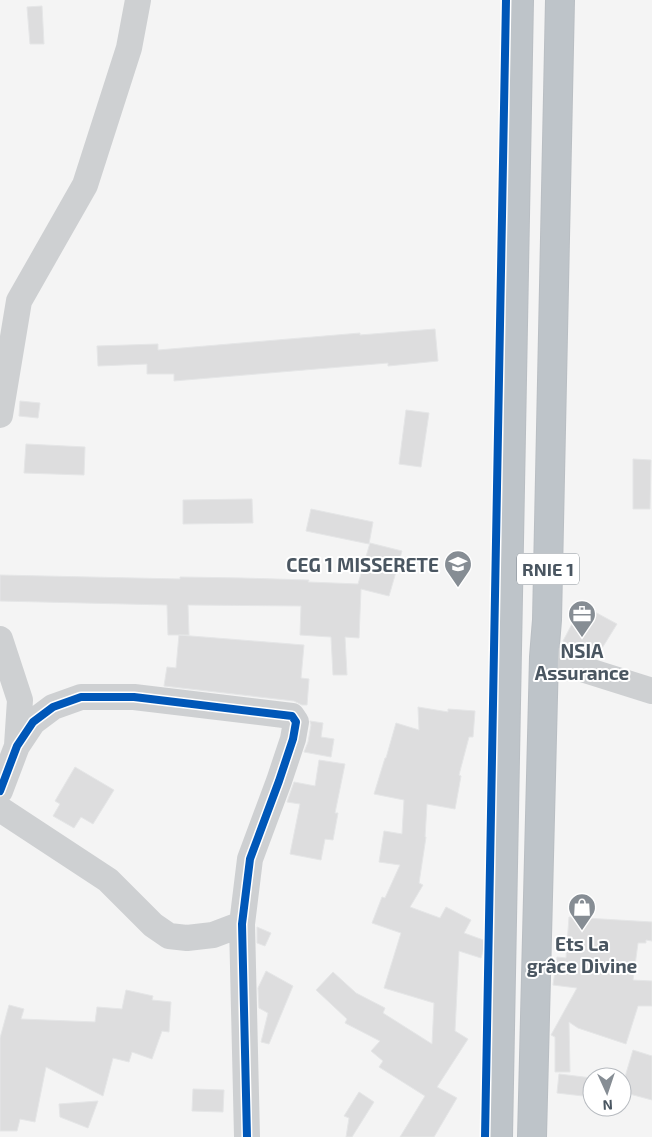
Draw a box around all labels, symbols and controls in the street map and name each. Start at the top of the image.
school or university icon: CEG 1 MISSERETE [443,549,473,588]
place label: CEG 1 MISSERETE [286,553,439,576]
road number: RNIE 1 [517,554,579,584]
office icon: NSIA Assurance [567,599,597,638]
place label: NSIA Assurance [535,639,629,684]
shop icon: Ets La grâce Divine [567,892,597,931]
place label: Ets La grâce Divine [527,932,638,977]
north arrow [582,1067,632,1117]
text: N [602,1097,613,1114]

